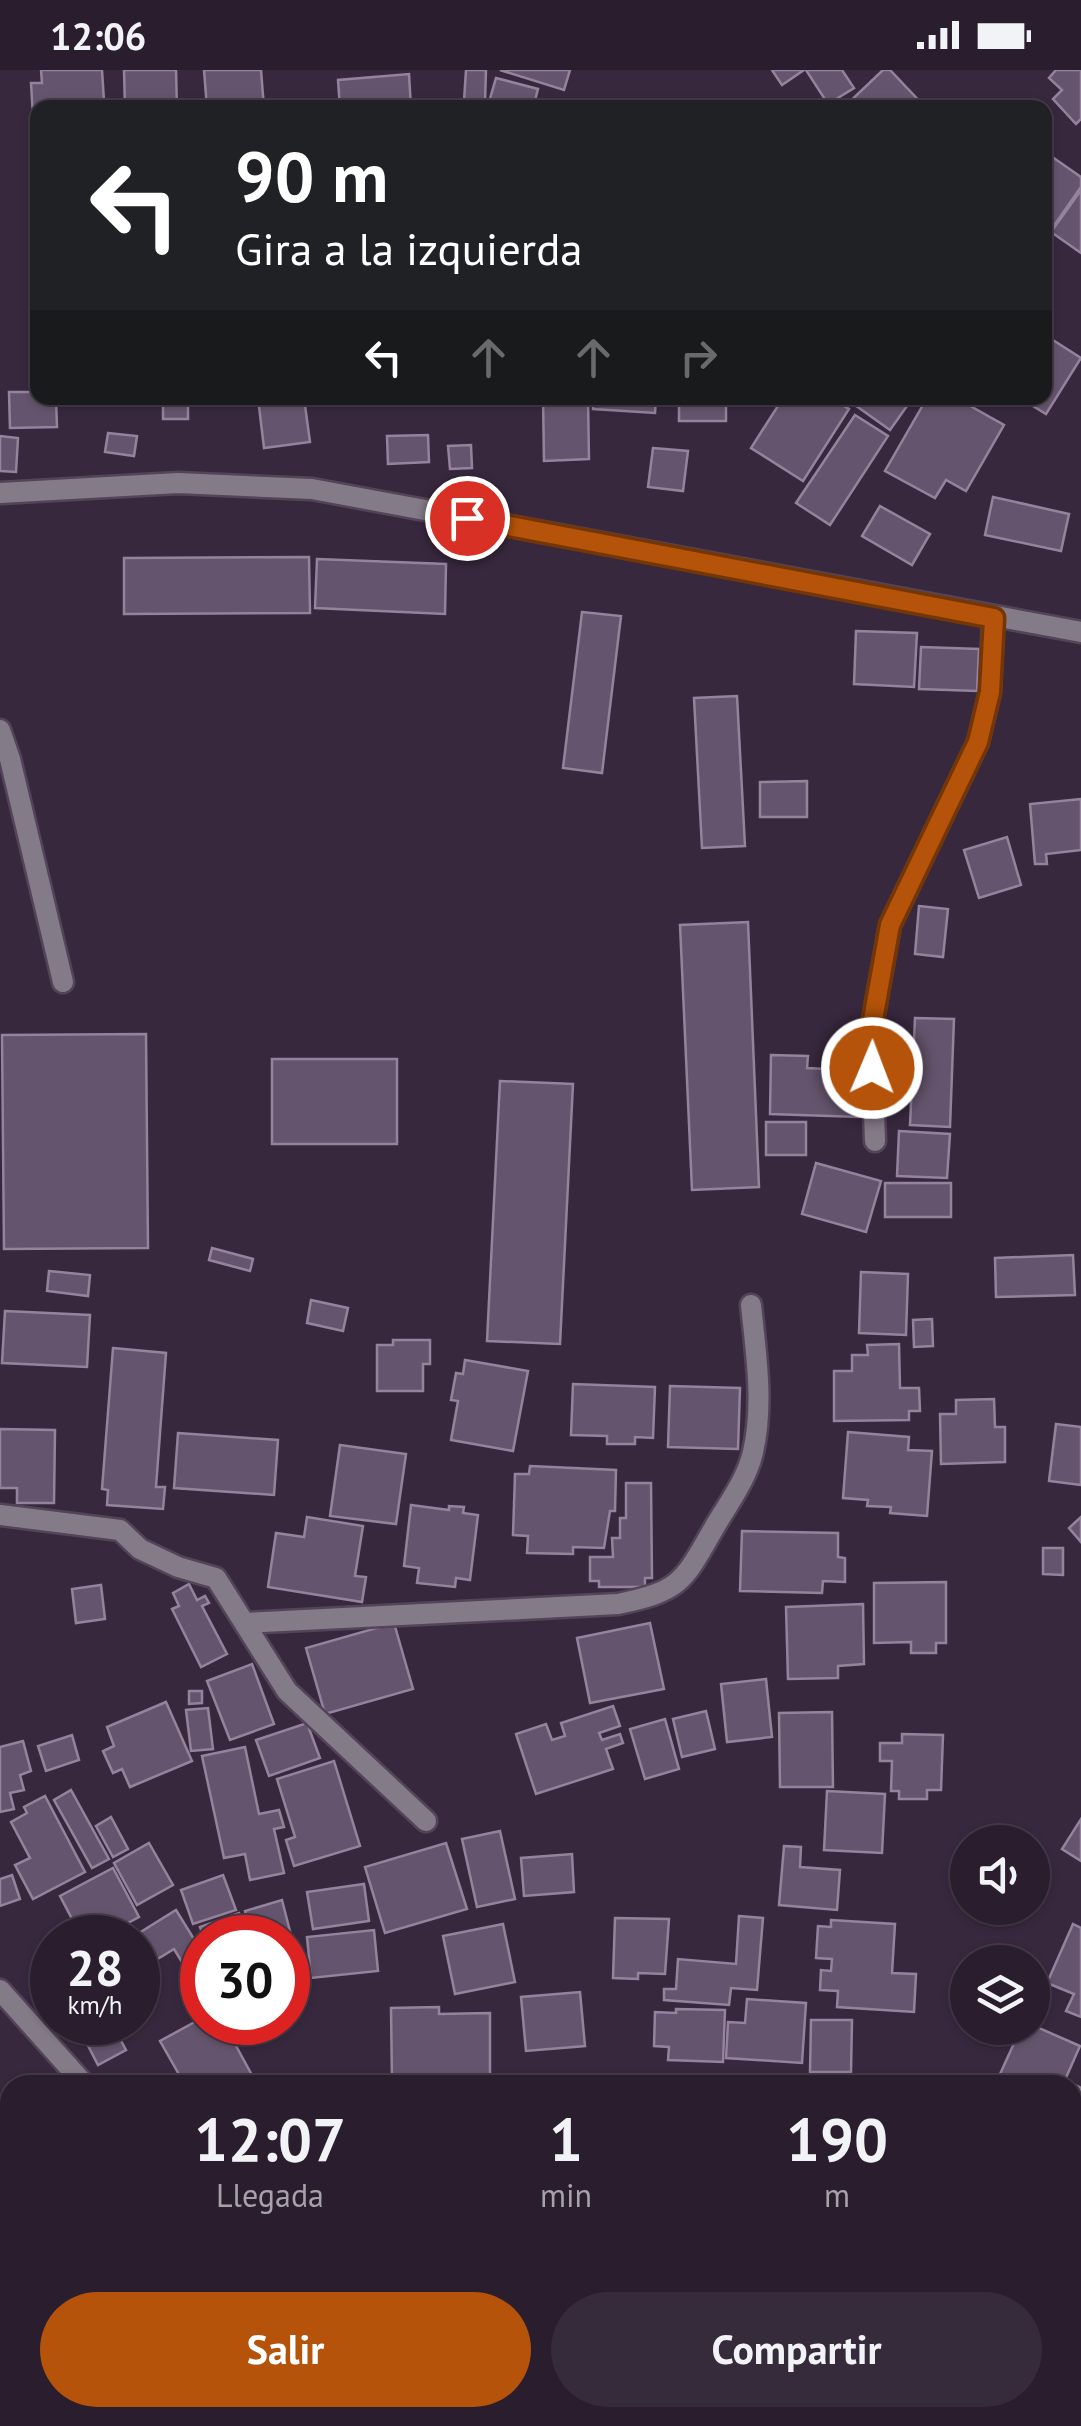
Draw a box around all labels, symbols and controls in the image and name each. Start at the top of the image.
text: 12:06 [50,11,146,60]
text: 90 m [235,131,388,221]
icon: left [70,140,200,270]
text: Gira a la izquierda [235,219,583,277]
icon: left [356,330,411,385]
icon: ahead [461,330,516,385]
icon: ahead [566,330,621,385]
icon: right [671,330,726,385]
pin [425,476,510,561]
icon: arrive [440,491,495,546]
position arrow [820,1016,924,1120]
map controls [950,1825,1050,2045]
button: sound [950,1825,1050,1925]
speed limit sign: 30 [180,1915,310,2045]
text: 28 [67,1935,123,2000]
button: layers [950,1945,1050,2045]
text: km/h [68,1989,122,2021]
text: 12:07 [194,2100,346,2178]
text: 1 [549,2100,583,2178]
text: 190 [786,2100,888,2178]
text: Llegada [216,2174,324,2216]
text: min [540,2174,592,2216]
text: m [824,2174,850,2216]
button: Salir [40,2292,531,2407]
button: Compartir [551,2292,1042,2407]

